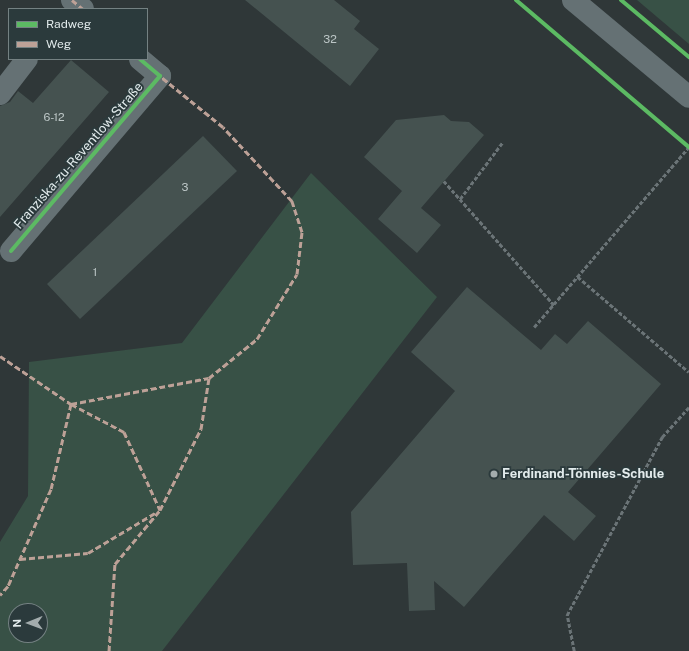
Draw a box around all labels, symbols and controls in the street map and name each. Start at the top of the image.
legend [8,8,148,60]
text: Radweg [46,17,91,31]
house number: 32 [323,32,337,46]
text: Weg [46,37,71,51]
street label: Franziska-zu-Reventlow-Straße [11,80,147,232]
house number: 6-12 [43,110,65,124]
house number: 3 [182,180,188,194]
house number: 1 [93,265,97,279]
place label: Ferdinand-Tönnies-Schule [502,466,664,482]
marker: Ferdinand-Tönnies-Schule [489,469,499,479]
north arrow [8,603,48,643]
text: N [11,619,23,628]

